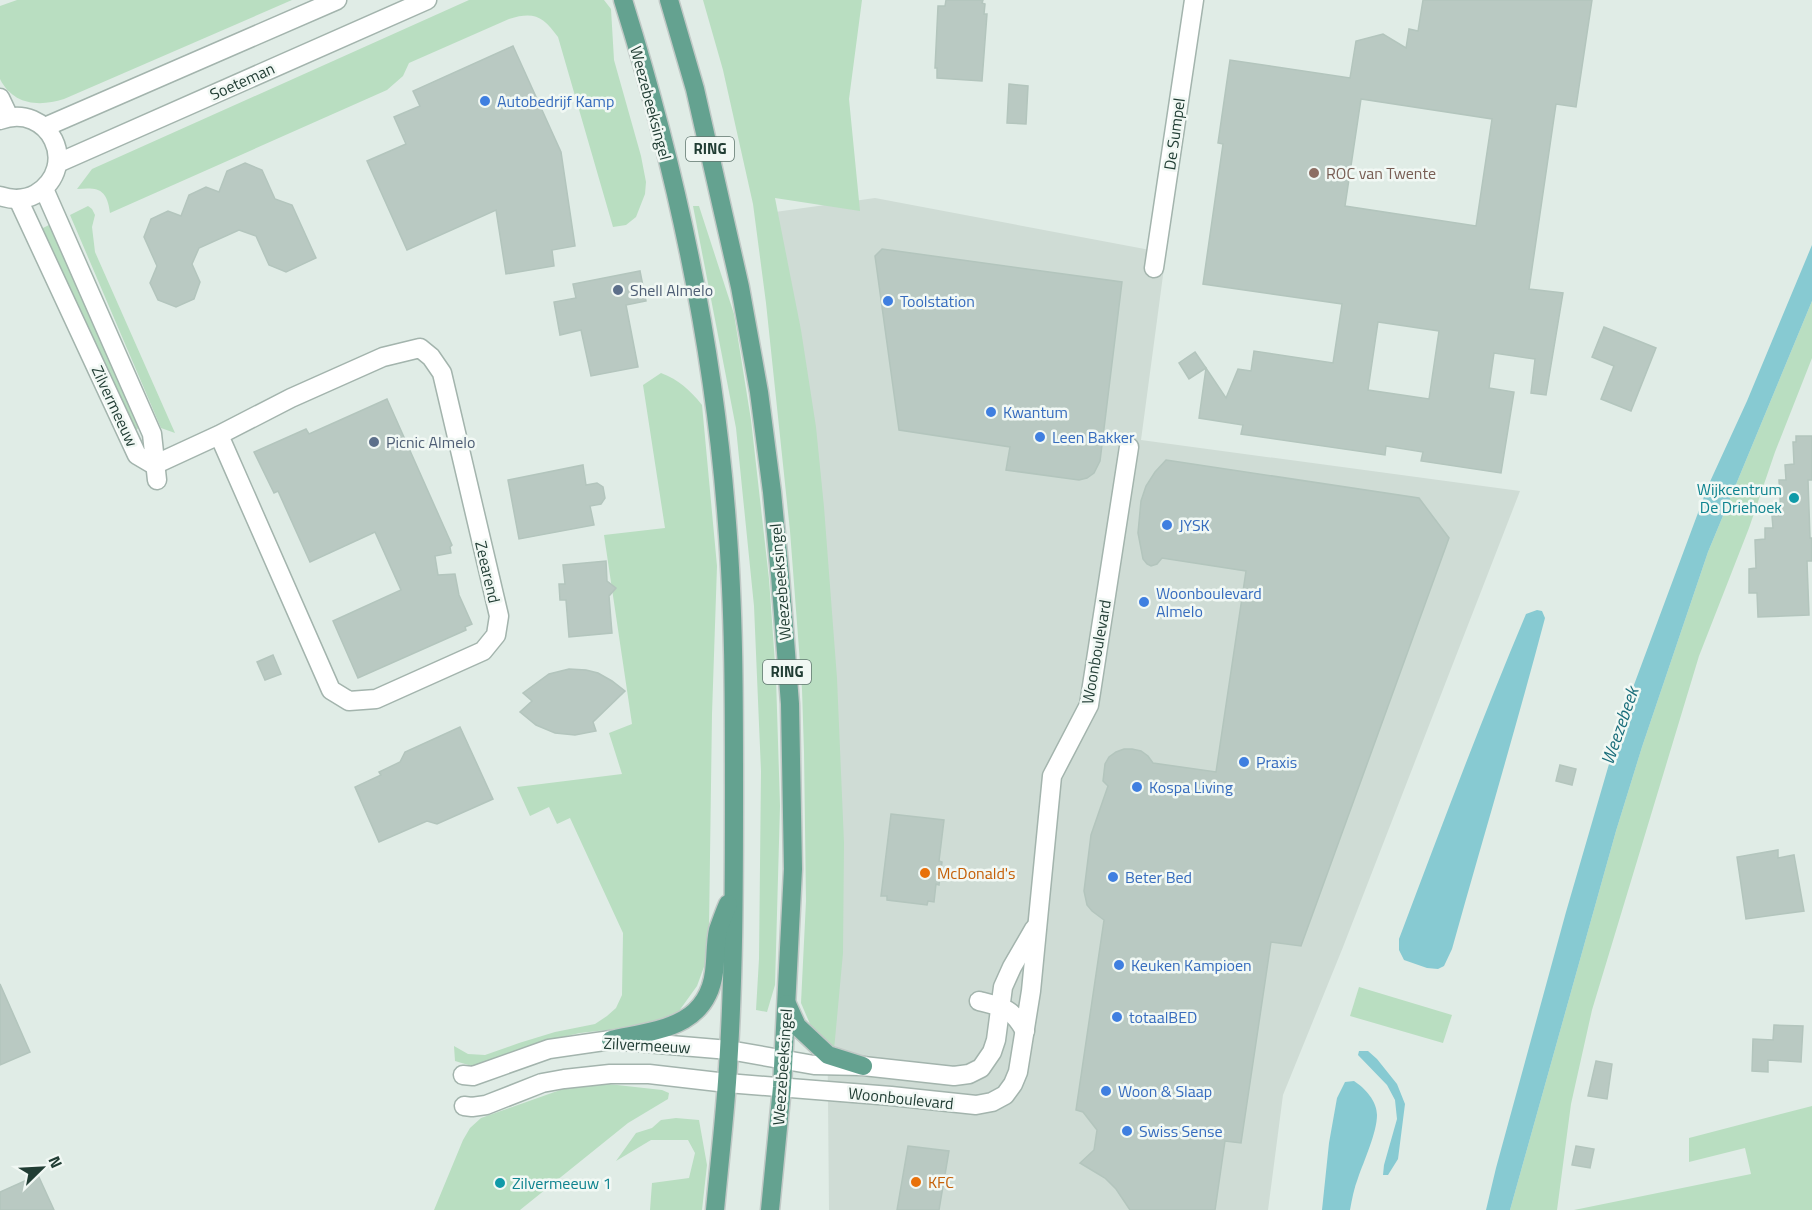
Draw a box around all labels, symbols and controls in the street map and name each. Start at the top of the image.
street label: Weezebeeksingel [624,43,678,163]
street label: Soeteman [206,56,278,106]
place label: Autobedrijf Kamp [497,89,614,113]
marker: Autobedrijf Kamp [478,94,492,108]
street label: De Sumpel [1157,96,1191,172]
road number: RING [686,137,734,161]
place label: ROC van Twente [1326,161,1436,185]
marker: ROC van Twente [1307,166,1321,180]
place label: Shell Almelo [630,278,713,302]
marker: Shell Almelo [611,283,625,297]
place label: Toolstation [900,289,975,313]
marker: Toolstation [881,294,895,308]
street label: Zilvermeeuw [86,361,144,451]
place label: Kwantum [1003,400,1068,424]
marker: Kwantum [984,405,998,419]
place label: Leen Bakker [1052,425,1135,449]
place label: Picnic Almelo [386,430,475,454]
marker: Leen Bakker [1033,430,1047,444]
marker: Picnic Almelo [367,435,381,449]
place label: Wijkcentrum De Driehoek [1697,477,1782,519]
marker: Wijkcentrum De Driehoek [1787,491,1801,505]
place label: JYSK [1179,513,1210,537]
marker: JYSK [1160,518,1174,532]
street label: Weezebeeksingel [763,523,797,641]
street label: Zeearend [469,539,507,605]
place label: Woonboulevard Almelo [1156,581,1262,623]
marker: Woonboulevard Almelo [1137,595,1151,609]
street label: Woonboulevard [1075,598,1117,706]
road number: RING [763,660,811,684]
water label: Weezebeek [1594,681,1646,768]
place label: Praxis [1256,750,1297,774]
marker: Praxis [1237,755,1251,769]
place label: Kospa Living [1149,775,1233,799]
marker: Kospa Living [1130,780,1144,794]
place label: McDonald's [937,861,1016,885]
place label: Beter Bed [1125,865,1192,889]
marker: McDonald's [918,866,932,880]
marker: Beter Bed [1106,870,1120,884]
place label: Keuken Kampioen [1131,953,1252,977]
marker: Keuken Kampioen [1112,958,1126,972]
place label: totaalBED [1129,1005,1197,1029]
street label: Weezebeeksingel [766,1008,798,1126]
marker: totaalBED [1110,1010,1124,1024]
street label: Zilvermeeuw [603,1031,691,1059]
place label: Woon & Slaap [1118,1079,1212,1103]
street label: Woonboulevard [847,1081,955,1115]
marker: Woon & Slaap [1099,1084,1113,1098]
place label: Swiss Sense [1139,1119,1223,1143]
marker: Swiss Sense [1120,1124,1134,1138]
north arrow [12,1138,72,1198]
text: N [42,1152,69,1172]
place label: KFC [928,1170,954,1194]
place label: Zilvermeeuw 1 [512,1171,612,1195]
marker: KFC [909,1175,923,1189]
marker: Zilvermeeuw 1 [493,1176,507,1190]

